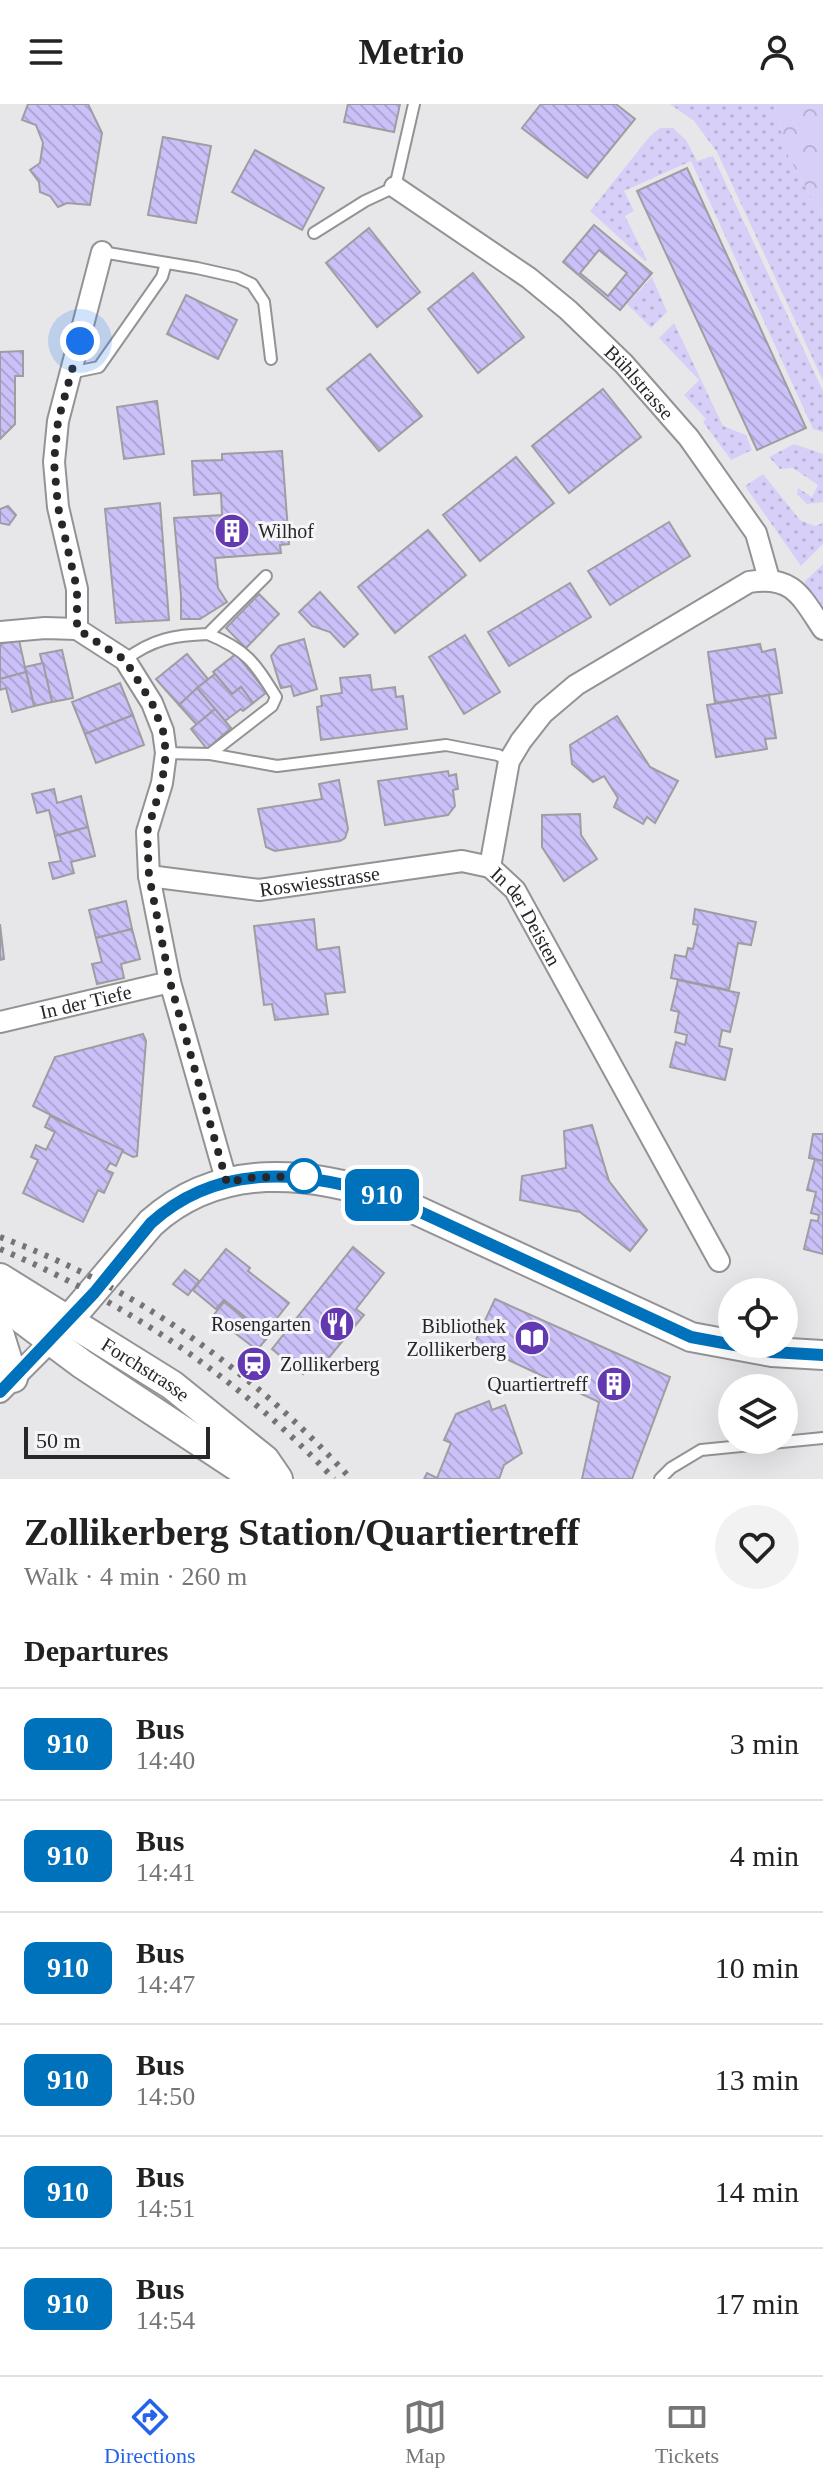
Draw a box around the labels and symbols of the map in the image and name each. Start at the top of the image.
your location [60,321,100,361]
street label: Bühlstrasse [600,341,678,424]
building icon: Wilhof [213,512,251,550]
place label: Wilhof [258,520,314,542]
street label: Roswiesstrasse [258,862,381,901]
street label: In der Deisten [486,862,565,970]
street label: In der Tiefe [38,980,134,1023]
unlabelled marker [287,1159,321,1193]
line badge: 910 [336,1169,428,1221]
restaurant icon: Rosengarten [318,1305,356,1343]
place label: Rosengarten [211,1313,311,1336]
place label: Bibliothek Zollikerberg [406,1315,506,1361]
library icon: Bibliothek Zollikerberg [513,1319,551,1357]
street label: Forchstrasse [98,1333,194,1406]
station icon: Zollikerberg [235,1345,273,1383]
place label: Zollikerberg [280,1353,380,1376]
building icon: Quartiertreff [595,1365,633,1403]
place label: Quartiertreff [487,1373,588,1395]
scale bar [24,1423,210,1459]

